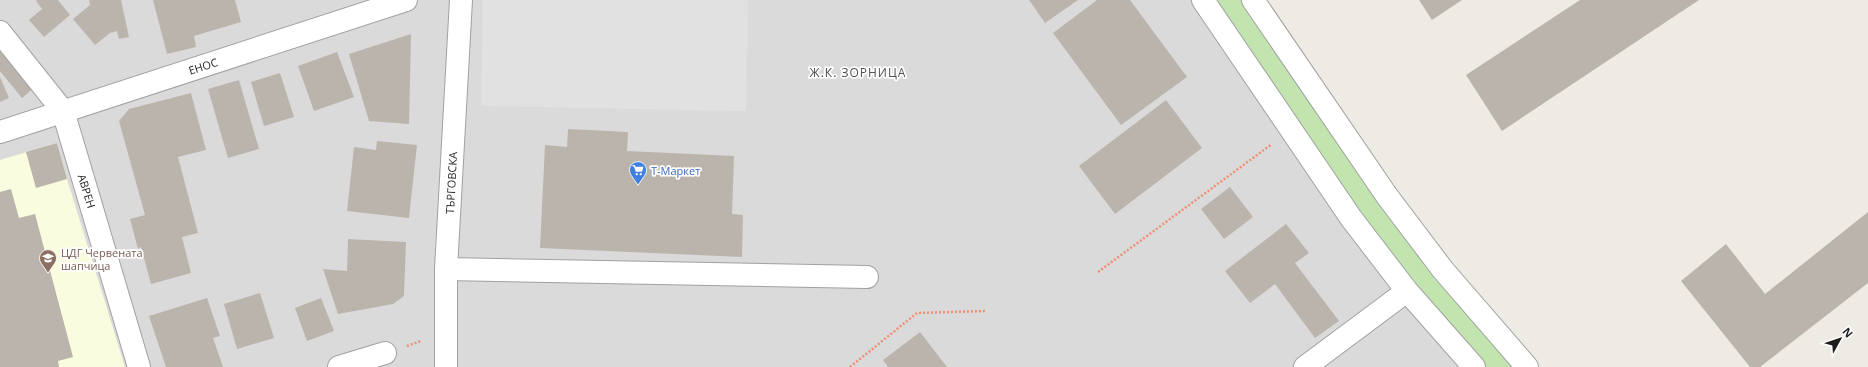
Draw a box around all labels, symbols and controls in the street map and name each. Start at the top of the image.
street label: ЕНОС [187,54,220,78]
district label: Ж.К. ЗОРНИЦА [810,64,906,81]
street label: ТЪРГОВСКА [442,152,460,214]
supermarket icon: Т-Маркет [628,160,648,185]
place label: Т-Маркет [651,163,700,178]
street label: АВРЕН [75,172,99,210]
place label: ЦДГ Червената шапчица [61,245,143,273]
school or university icon: ЦДГ Червената шапчица [38,248,58,273]
north arrow [1820,319,1860,359]
text: N [1839,324,1857,341]

